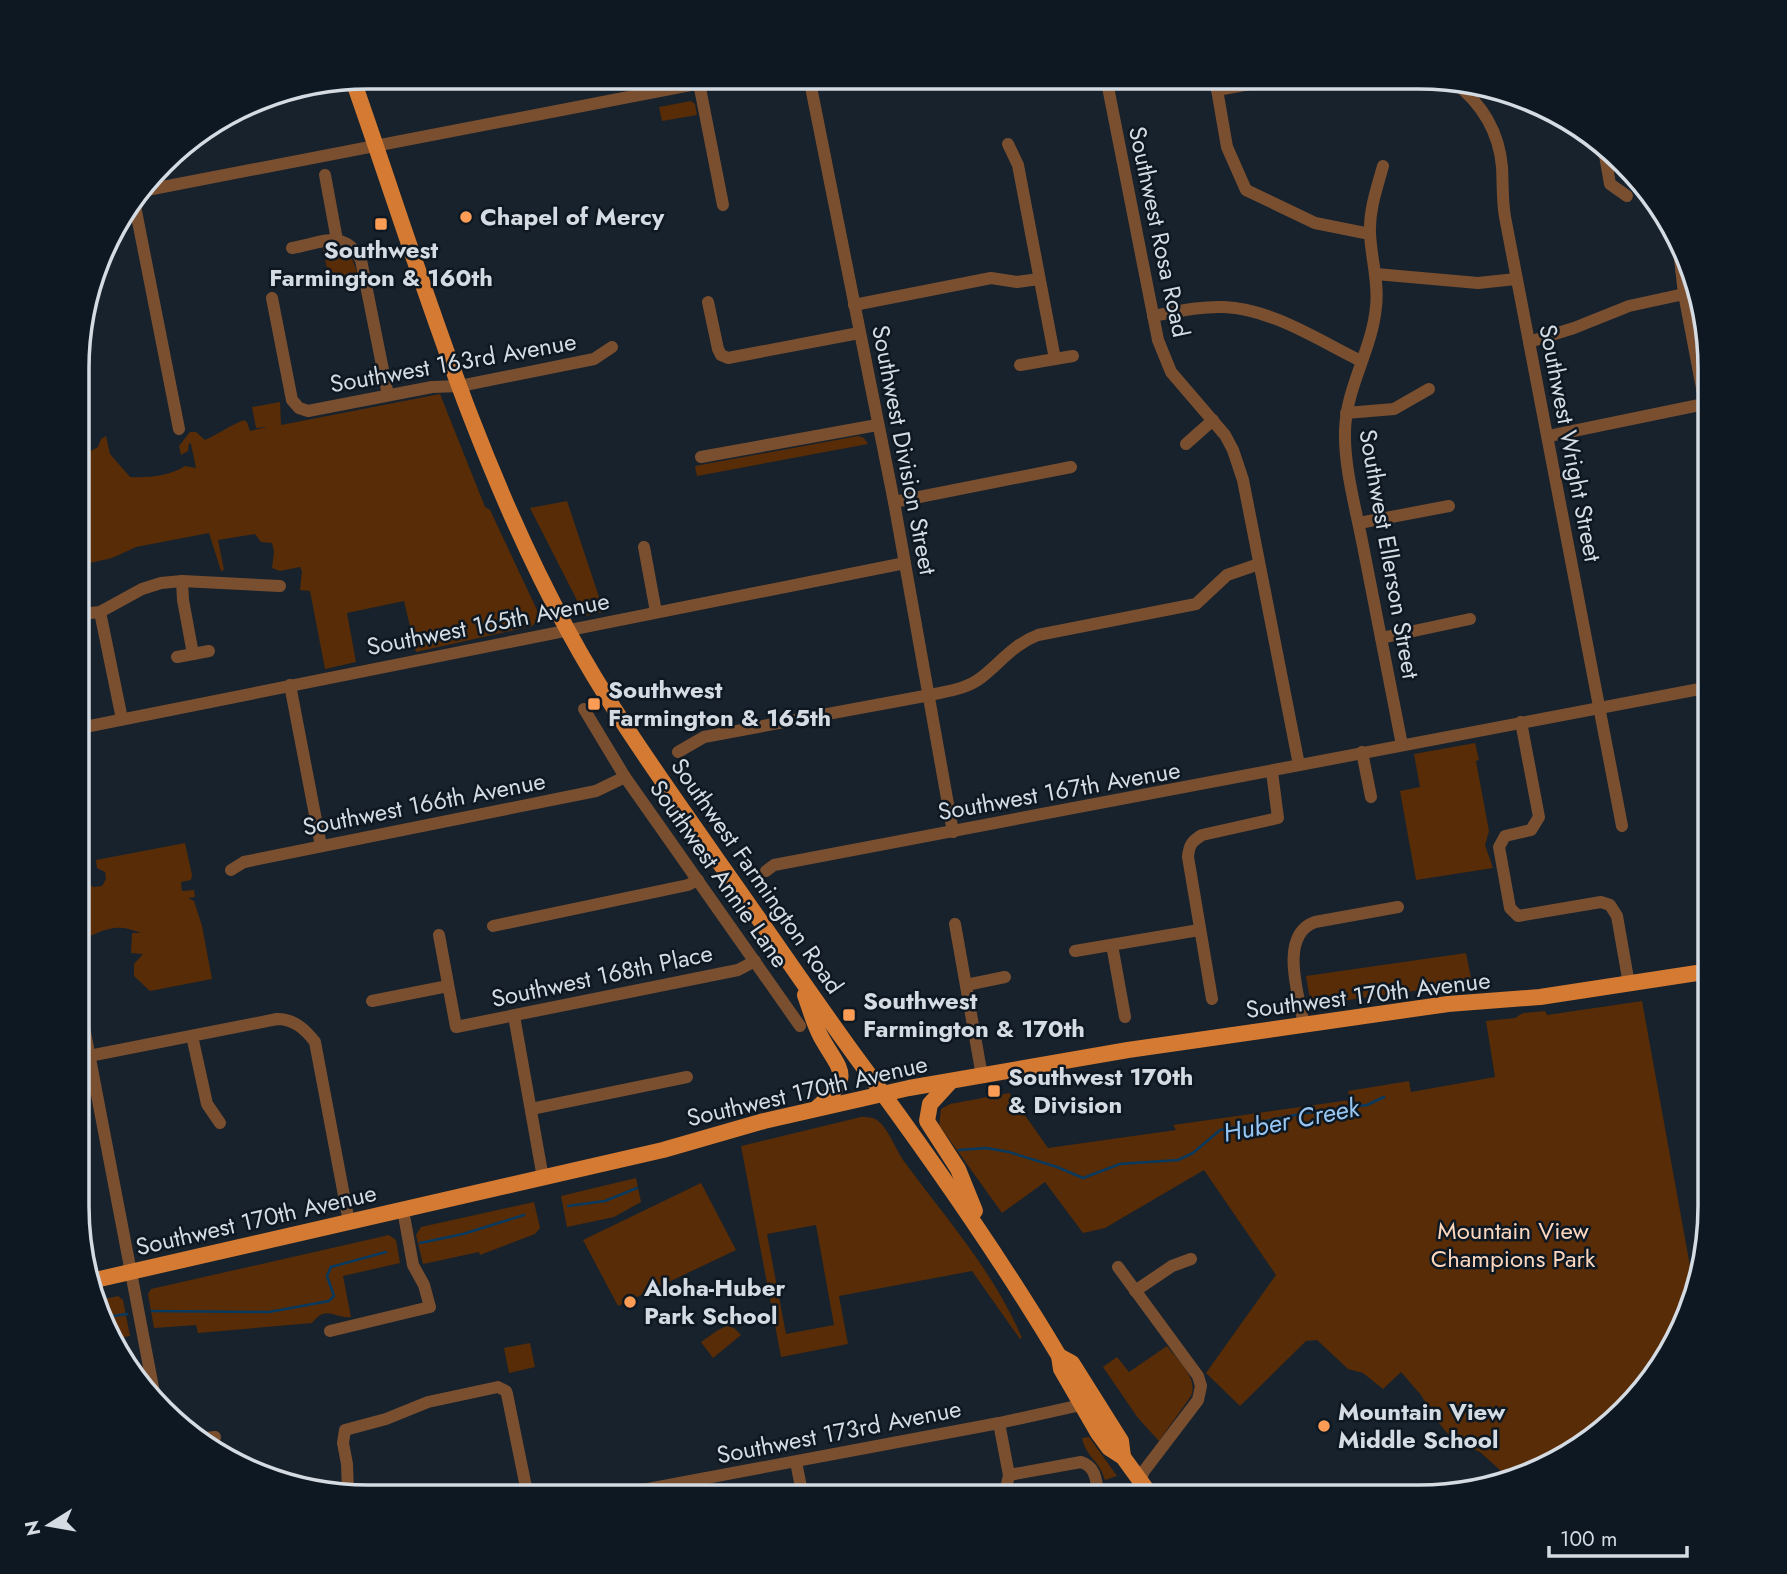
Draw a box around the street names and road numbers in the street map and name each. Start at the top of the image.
street label: Southwest Rosa Road [1120,123,1199,341]
street label: Southwest Wright Street [1530,321,1611,565]
street label: Southwest Division Street [863,322,946,578]
street label: Southwest 163rd Avenue [327,324,579,401]
street label: Southwest Ellerson Street [1350,426,1429,682]
street label: Southwest 165th Avenue [364,583,612,664]
street label: Southwest Farmington Road [663,751,852,1001]
street label: Southwest 167th Avenue [935,752,1183,829]
street label: Southwest 166th Avenue [299,763,548,844]
street label: Southwest Annie Lane [641,773,797,975]
street label: Southwest 168th Place [488,935,716,1016]
street label: Southwest 170th Avenue [1244,962,1492,1027]
street label: Southwest 170th Avenue [683,1046,931,1135]
street label: Southwest 170th Avenue [132,1175,380,1264]
street label: Southwest 173rd Avenue [714,1391,964,1472]

